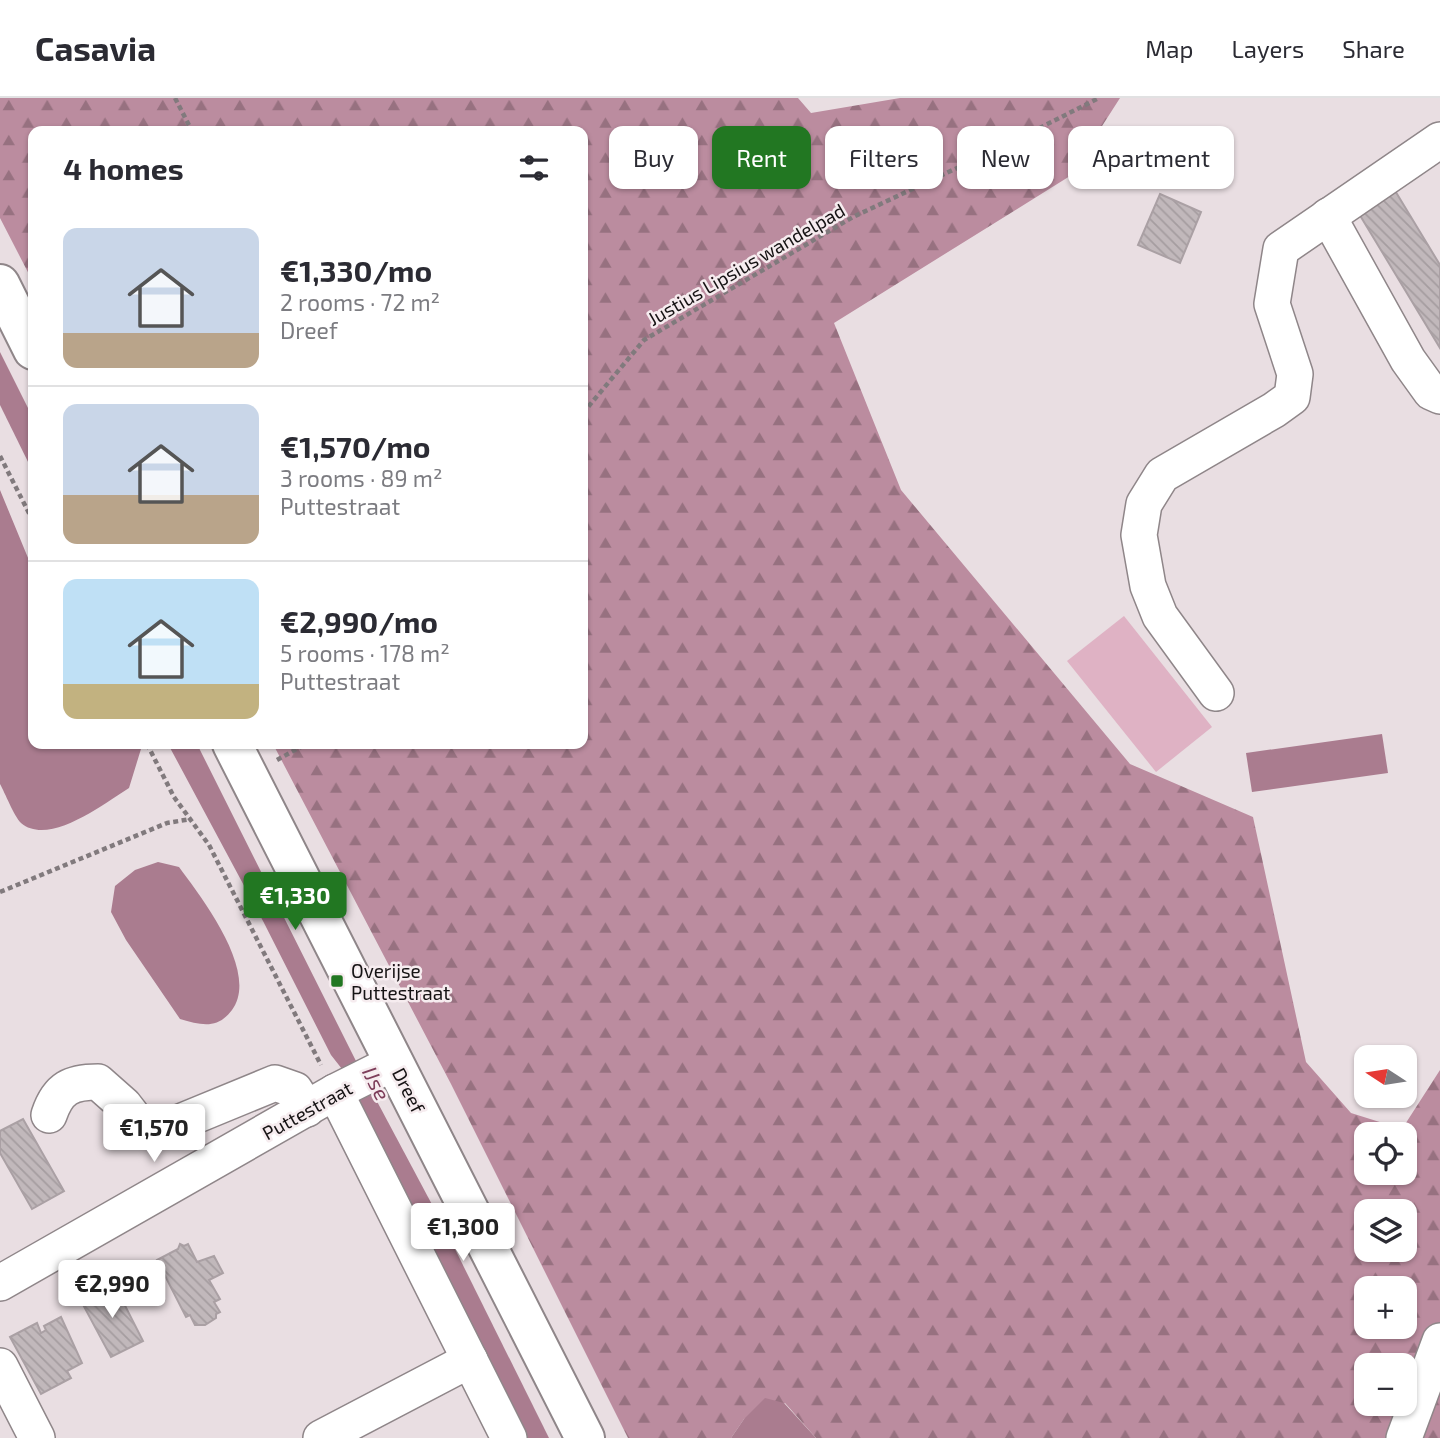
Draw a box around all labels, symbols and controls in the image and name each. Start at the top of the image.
text: Casavia [35,28,156,68]
text: Map [1145,34,1193,63]
text: Layers [1231,34,1304,63]
text: Share [1342,34,1405,63]
chip: Buy [609,126,698,189]
chip: Rent [712,126,811,189]
chip: Filters [825,126,943,189]
chip: New [957,126,1054,189]
chip: Apartment [1068,126,1234,189]
icon: filters [515,149,553,187]
text: 4 homes [63,150,184,186]
street label: Justius Lipsius wandelpad [643,198,849,330]
text: €1,330/mo [280,252,432,288]
icon: home [119,256,203,340]
text: 2 rooms · 72 m² [280,288,440,316]
text: Dreef [280,316,338,344]
text: €1,570/mo [280,428,431,464]
icon: home [119,432,203,516]
text: 3 rooms · 89 m² [280,464,442,492]
text: Puttestraat [280,492,400,520]
text: €2,990/mo [280,603,438,639]
icon: home [119,607,203,691]
text: 5 rooms · 178 m² [280,639,450,667]
text: Puttestraat [280,667,400,695]
pin: €1,330 [238,872,352,932]
text: €1,330 [260,881,330,909]
place label: Overijse Puttestraat [351,959,450,1004]
marker: Overijse Puttestraat [329,973,345,989]
north arrow [1354,1045,1418,1108]
map controls [1354,1045,1417,1416]
water label: IJse [358,1062,396,1104]
street label: Dreef [388,1064,430,1117]
street label: Puttestraat [258,1076,356,1144]
pin: €1,570 [97,1104,211,1164]
text: €1,570 [119,1113,189,1141]
button: locate [1354,1122,1417,1185]
button: layers [1354,1199,1417,1262]
pin: €1,300 [406,1204,520,1263]
text: €1,300 [427,1212,499,1240]
pin: €2,990 [55,1260,169,1320]
text: €2,990 [74,1269,150,1297]
button: + [1354,1276,1417,1339]
button: − [1354,1353,1417,1416]

